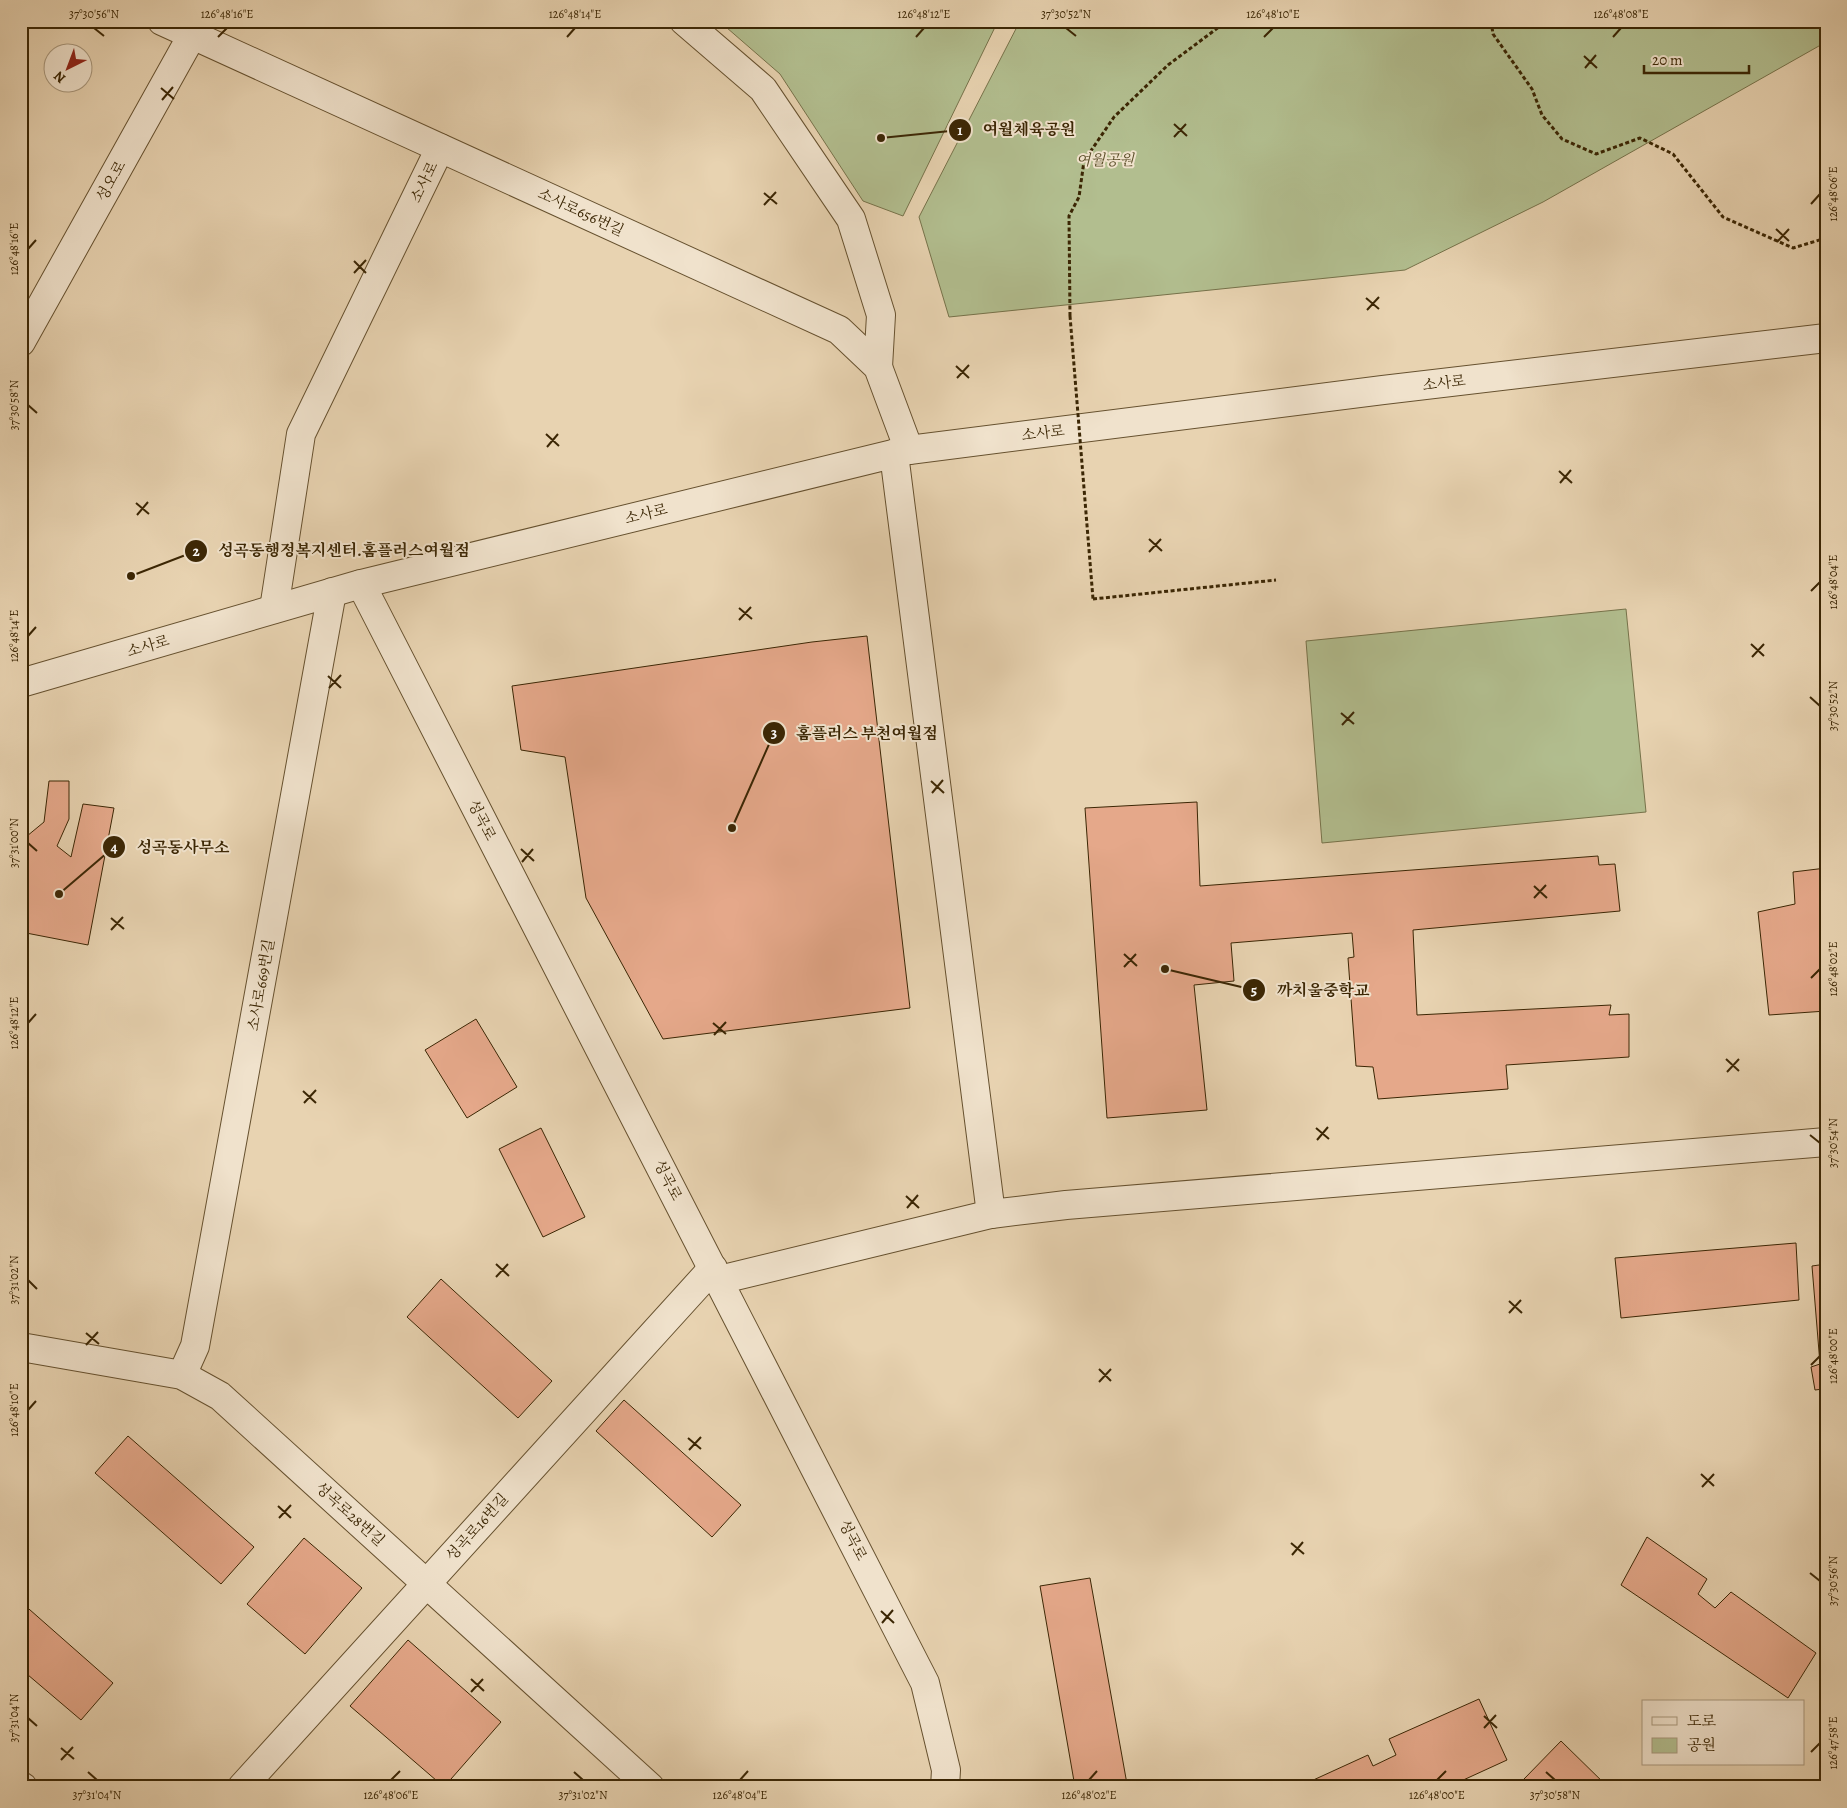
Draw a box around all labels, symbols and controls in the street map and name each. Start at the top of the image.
text: 37°30'56"N [69,6,119,22]
text: 126°48'16"E [201,6,253,22]
text: 126°48'14"E [549,6,601,22]
text: 126°48'12"E [898,6,950,22]
text: 37°30'52"N [1041,6,1091,22]
text: 126°48'10"E [1246,6,1300,22]
text: 126°48'08"E [1593,6,1649,22]
north arrow [42,42,92,92]
scale bar [1644,42,1750,74]
text: 20 m [1652,50,1683,70]
text: N [49,67,70,88]
callout: 여월체육공원 [948,114,1085,145]
text: 여월체육공원 [983,119,1075,141]
text: 1 [957,120,963,140]
park label: 여월공원 [1076,150,1135,170]
street label: 성오로 [92,157,131,205]
street label: 소사로 [405,158,443,206]
text: 126°48'06"E [1825,167,1841,221]
street label: 소사로656번길 [535,183,627,241]
text: 126°48'16"E [6,223,22,275]
street label: 소사로 [1421,370,1467,396]
text: 37°30'58"N [6,379,22,430]
street label: 소사로 [1020,420,1066,446]
street label: 소사로 [622,499,670,529]
callout: 성곡동행정복지센터.홈플러스여월점 [183,535,480,566]
text: 성곡동행정복지센터.홈플러스여월점 [218,540,470,562]
text: 2 [192,541,200,561]
text: 126°48'04"E [1825,555,1841,609]
text: 126°48'14"E [6,610,22,662]
street label: 소사로 [124,630,172,662]
text: 37°30'52"N [1825,681,1841,731]
callout: 홈플러스 부천여월점 [761,717,948,748]
text: 3 [771,723,777,743]
text: 홈플러스 부천여월점 [796,723,938,745]
street label: 성곡로 [463,796,501,844]
text: 37°31'00"N [6,818,22,868]
callout: 성곡동사무소 [102,832,239,863]
text: 4 [110,837,118,857]
text: 성곡동사무소 [137,837,230,859]
street label: 소사로669번길 [243,937,279,1033]
text: 126°48'02"E [1825,941,1841,997]
callout: 까치울중학교 [1242,975,1380,1006]
text: 5 [1251,980,1257,1000]
text: 까치울중학교 [1277,980,1370,1002]
text: 126°48'12"E [6,997,22,1049]
text: 37°30'54"N [1825,1118,1841,1168]
street label: 성곡로 [649,1156,687,1204]
text: 37°31'02"N [6,1255,22,1305]
text: 126°48'00"E [1825,1328,1841,1384]
text: 126°48'10"E [6,1383,22,1437]
street label: 성곡로28번길 [311,1478,389,1550]
street label: 성곡로16번길 [441,1489,513,1565]
street label: 성곡로 [834,1516,872,1564]
text: 37°30'56"N [1825,1556,1841,1606]
text: 37°31'04"N [6,1693,22,1742]
legend [1642,1700,1804,1766]
text: 도로 [1687,1711,1716,1731]
text: 126°47'58"E [1825,1716,1841,1770]
text: 공원 [1687,1735,1716,1755]
text: 37°31'04"N [73,1787,122,1803]
text: 126°48'06"E [364,1787,418,1803]
text: 37°31'02"N [558,1787,608,1803]
text: 126°48'04"E [713,1787,767,1803]
text: 126°48'02"E [1061,1787,1117,1803]
text: 126°48'00"E [1409,1787,1465,1803]
text: 37°30'58"N [1530,1787,1581,1803]

